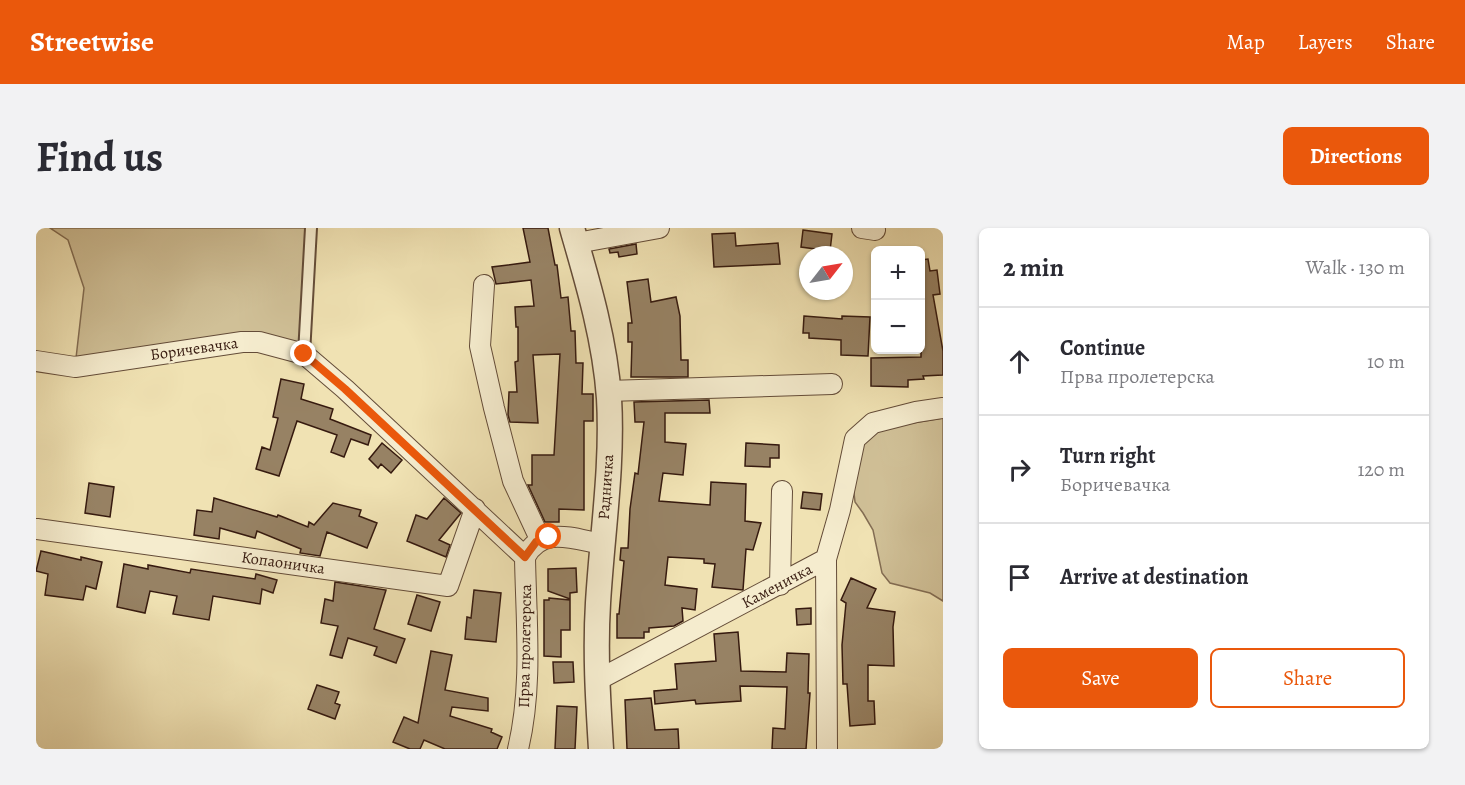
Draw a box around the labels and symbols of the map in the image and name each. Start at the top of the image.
north arrow [799,246,853,300]
street label: Боричевачка [149,332,240,366]
route end [290,340,316,366]
street label: Радничка [593,453,619,520]
route start [535,523,561,549]
street label: Копаоничка [240,546,327,580]
street label: Каменичка [738,558,817,614]
street label: Прва пролетерска [513,583,537,708]

